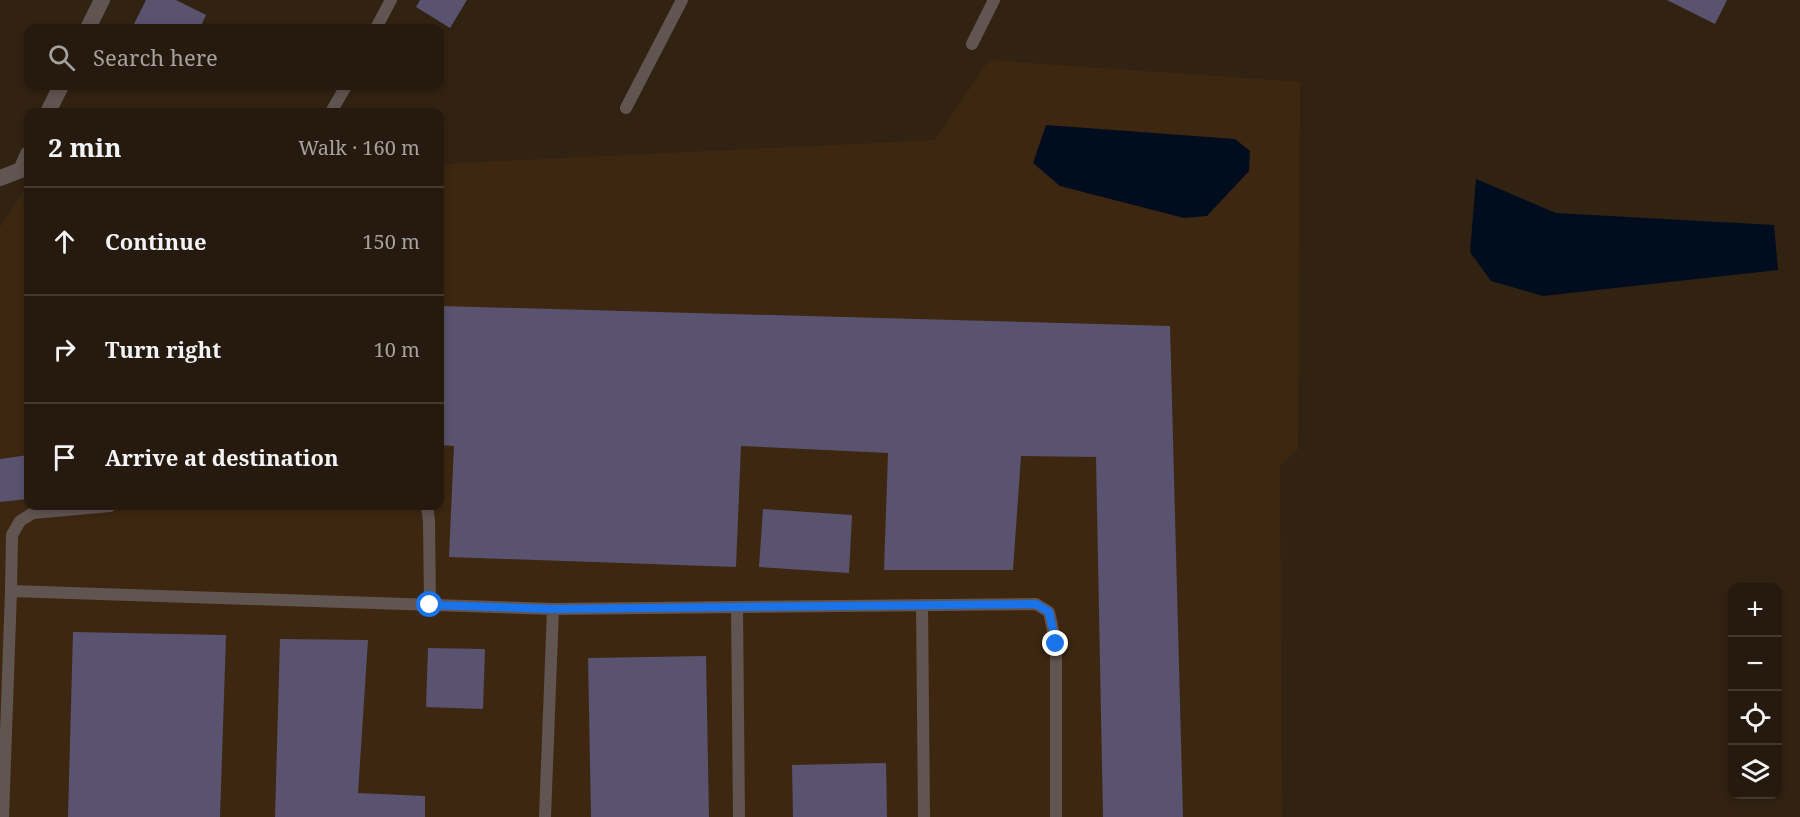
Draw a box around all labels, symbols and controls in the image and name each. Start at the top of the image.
search box [24,24,444,90]
icon: search [45,41,78,74]
text: Search here [93,42,218,72]
text: 2 min [48,129,122,165]
text: Walk · 160 m [298,134,420,161]
icon: ahead [48,225,81,258]
text: Continue [105,226,207,256]
text: 150 m [362,228,420,255]
icon: right [48,333,81,366]
text: Turn right [105,334,221,364]
text: 10 m [374,336,420,363]
icon: arrive [48,441,81,474]
text: Arrive at destination [105,442,339,472]
map controls [1728,583,1782,799]
button: + [1728,583,1782,637]
route start [416,591,442,617]
route end [1042,630,1068,656]
button: − [1728,637,1782,691]
button: locate [1728,691,1782,745]
button: layers [1728,745,1782,799]

